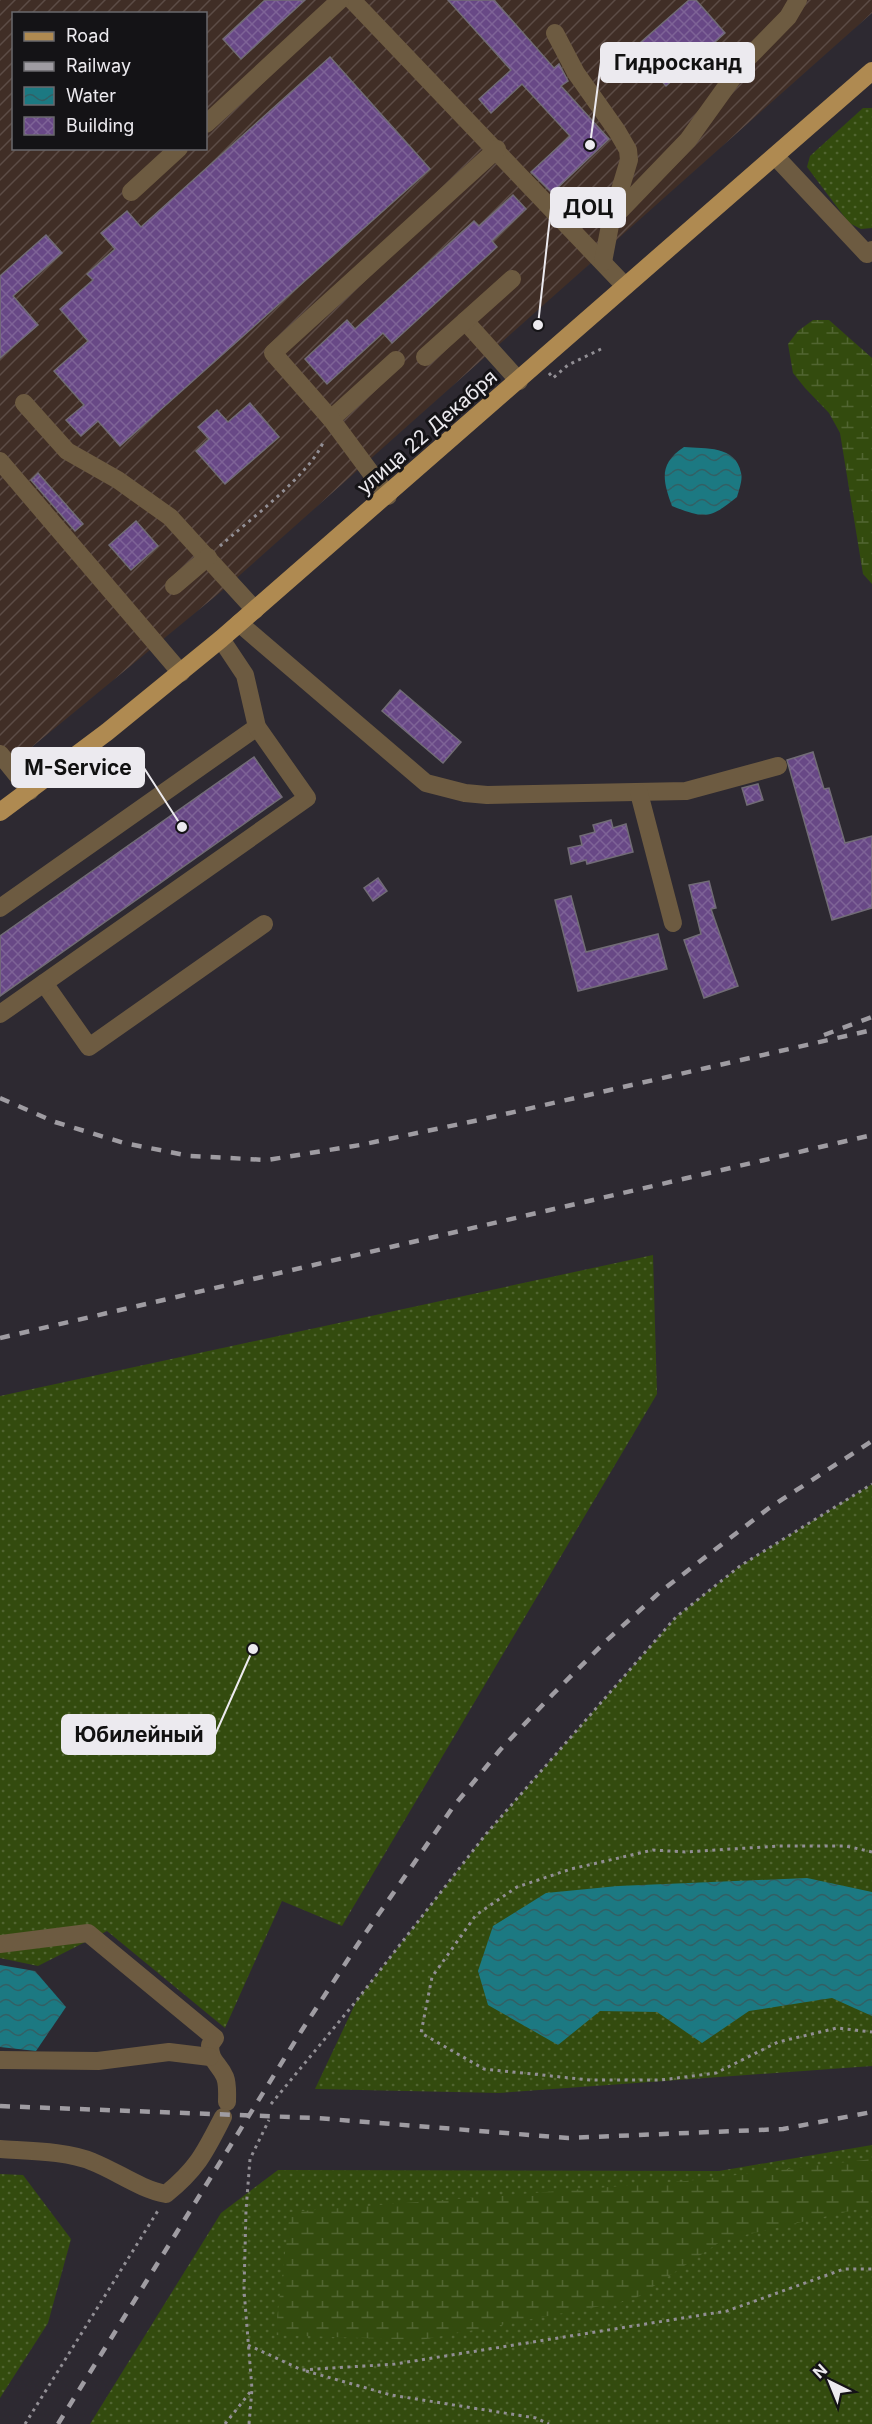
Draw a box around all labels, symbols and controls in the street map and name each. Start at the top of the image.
legend [12,12,207,150]
text: Road [66,25,109,46]
callout: Гидросканд [601,43,754,82]
text: Гидросканд [614,50,742,75]
text: Railway [66,55,131,76]
text: Water [66,85,116,106]
text: Building [66,115,134,136]
callout: ДОЦ [551,188,625,227]
text: ДОЦ [563,195,613,220]
street label: улица 22 Декабря [352,365,502,499]
callout: M-Service [12,748,144,787]
text: M-Service [24,755,132,780]
callout: Юбилейный [62,1715,215,1754]
text: Юбилейный [74,1722,204,1747]
north arrow [800,2352,860,2412]
text: N [808,2360,831,2383]

